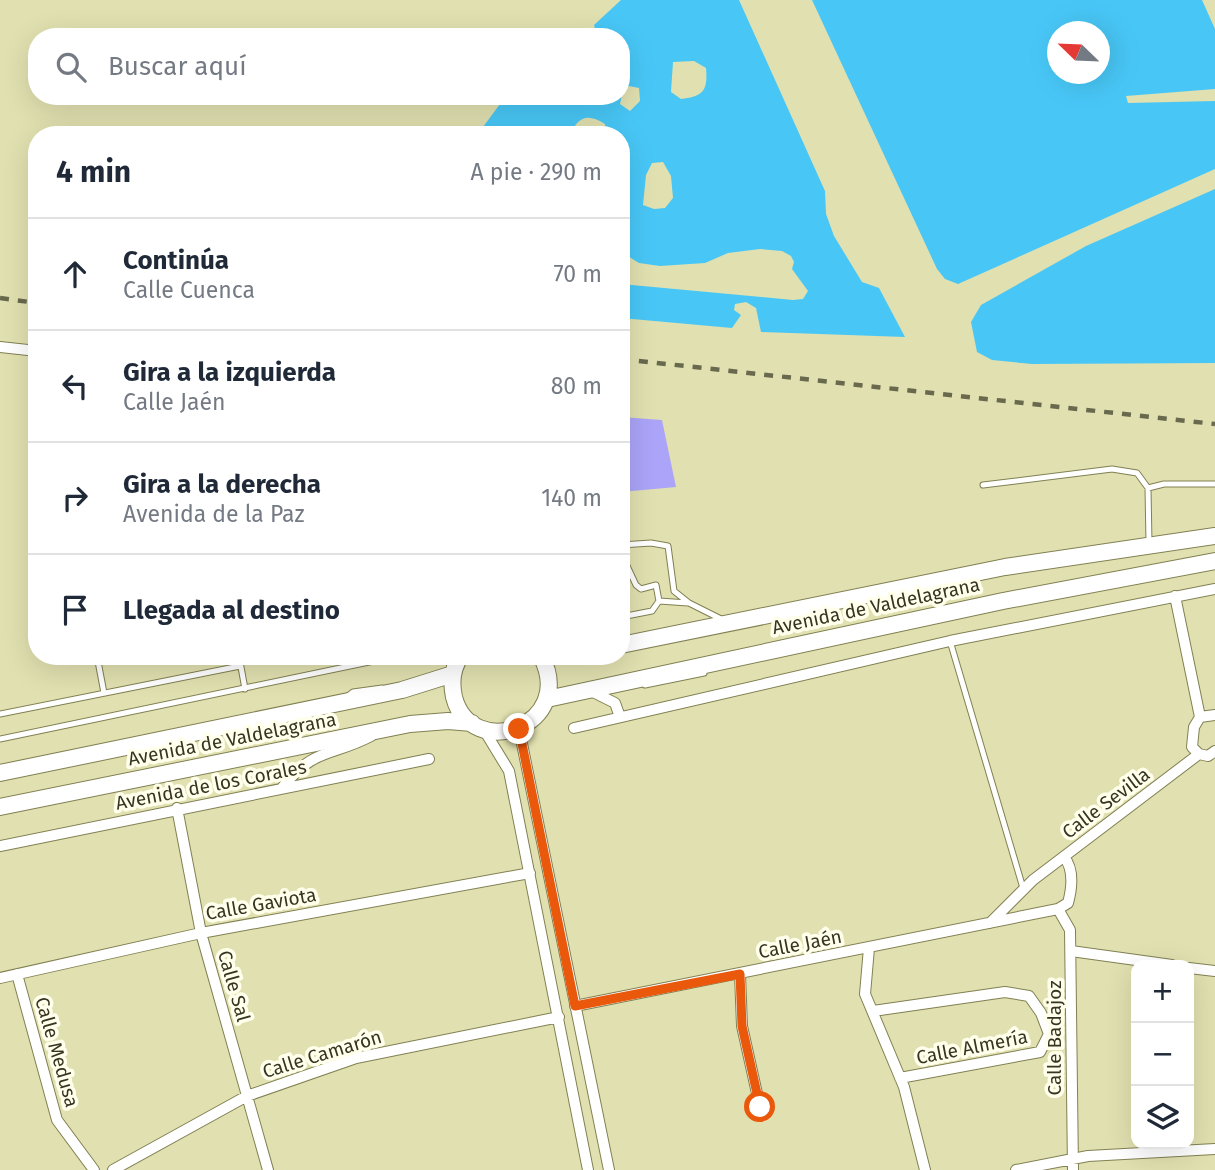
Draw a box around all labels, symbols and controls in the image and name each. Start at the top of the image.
north arrow [1047,21,1110,84]
search box [28,28,630,105]
icon: search [52,48,90,86]
text: Buscar aquí [108,51,246,82]
text: 4 min [56,154,131,190]
text: A pie · 290 m [470,158,602,186]
text: Continúa [123,245,229,276]
icon: ahead [56,255,94,293]
text: 70 m [553,260,602,288]
text: Calle Cuenca [123,276,255,304]
text: Gira a la izquierda [123,357,336,388]
icon: left [56,367,94,405]
text: 80 m [551,372,602,400]
text: Calle Jaén [123,388,225,416]
text: Gira a la derecha [123,469,321,500]
icon: right [56,479,94,517]
text: 140 m [541,484,602,512]
text: Avenida de la Paz [123,500,305,528]
street label: Avenida de Valdelagrana [770,573,982,639]
icon: arrive [56,591,94,629]
text: Llegada al destino [123,595,340,626]
street label: Avenida de Valdelagrana [126,708,338,770]
route end [503,713,534,744]
street label: Avenida de los Corales [114,755,308,815]
street label: Calle Sevilla [1058,763,1154,843]
street label: Calle Gaviota [204,883,318,925]
street label: Calle Jaén [756,925,844,963]
street label: Calle Sal [213,948,255,1025]
map controls [1131,960,1194,1149]
button: + [1131,960,1194,1023]
street label: Calle Badajoz [1043,980,1066,1096]
street label: Calle Medusa [30,994,84,1110]
button: − [1131,1023,1194,1086]
street label: Calle Camarón [260,1025,384,1083]
street label: Calle Almería [914,1025,1030,1069]
button: layers [1131,1086,1194,1149]
route start [744,1091,775,1122]

